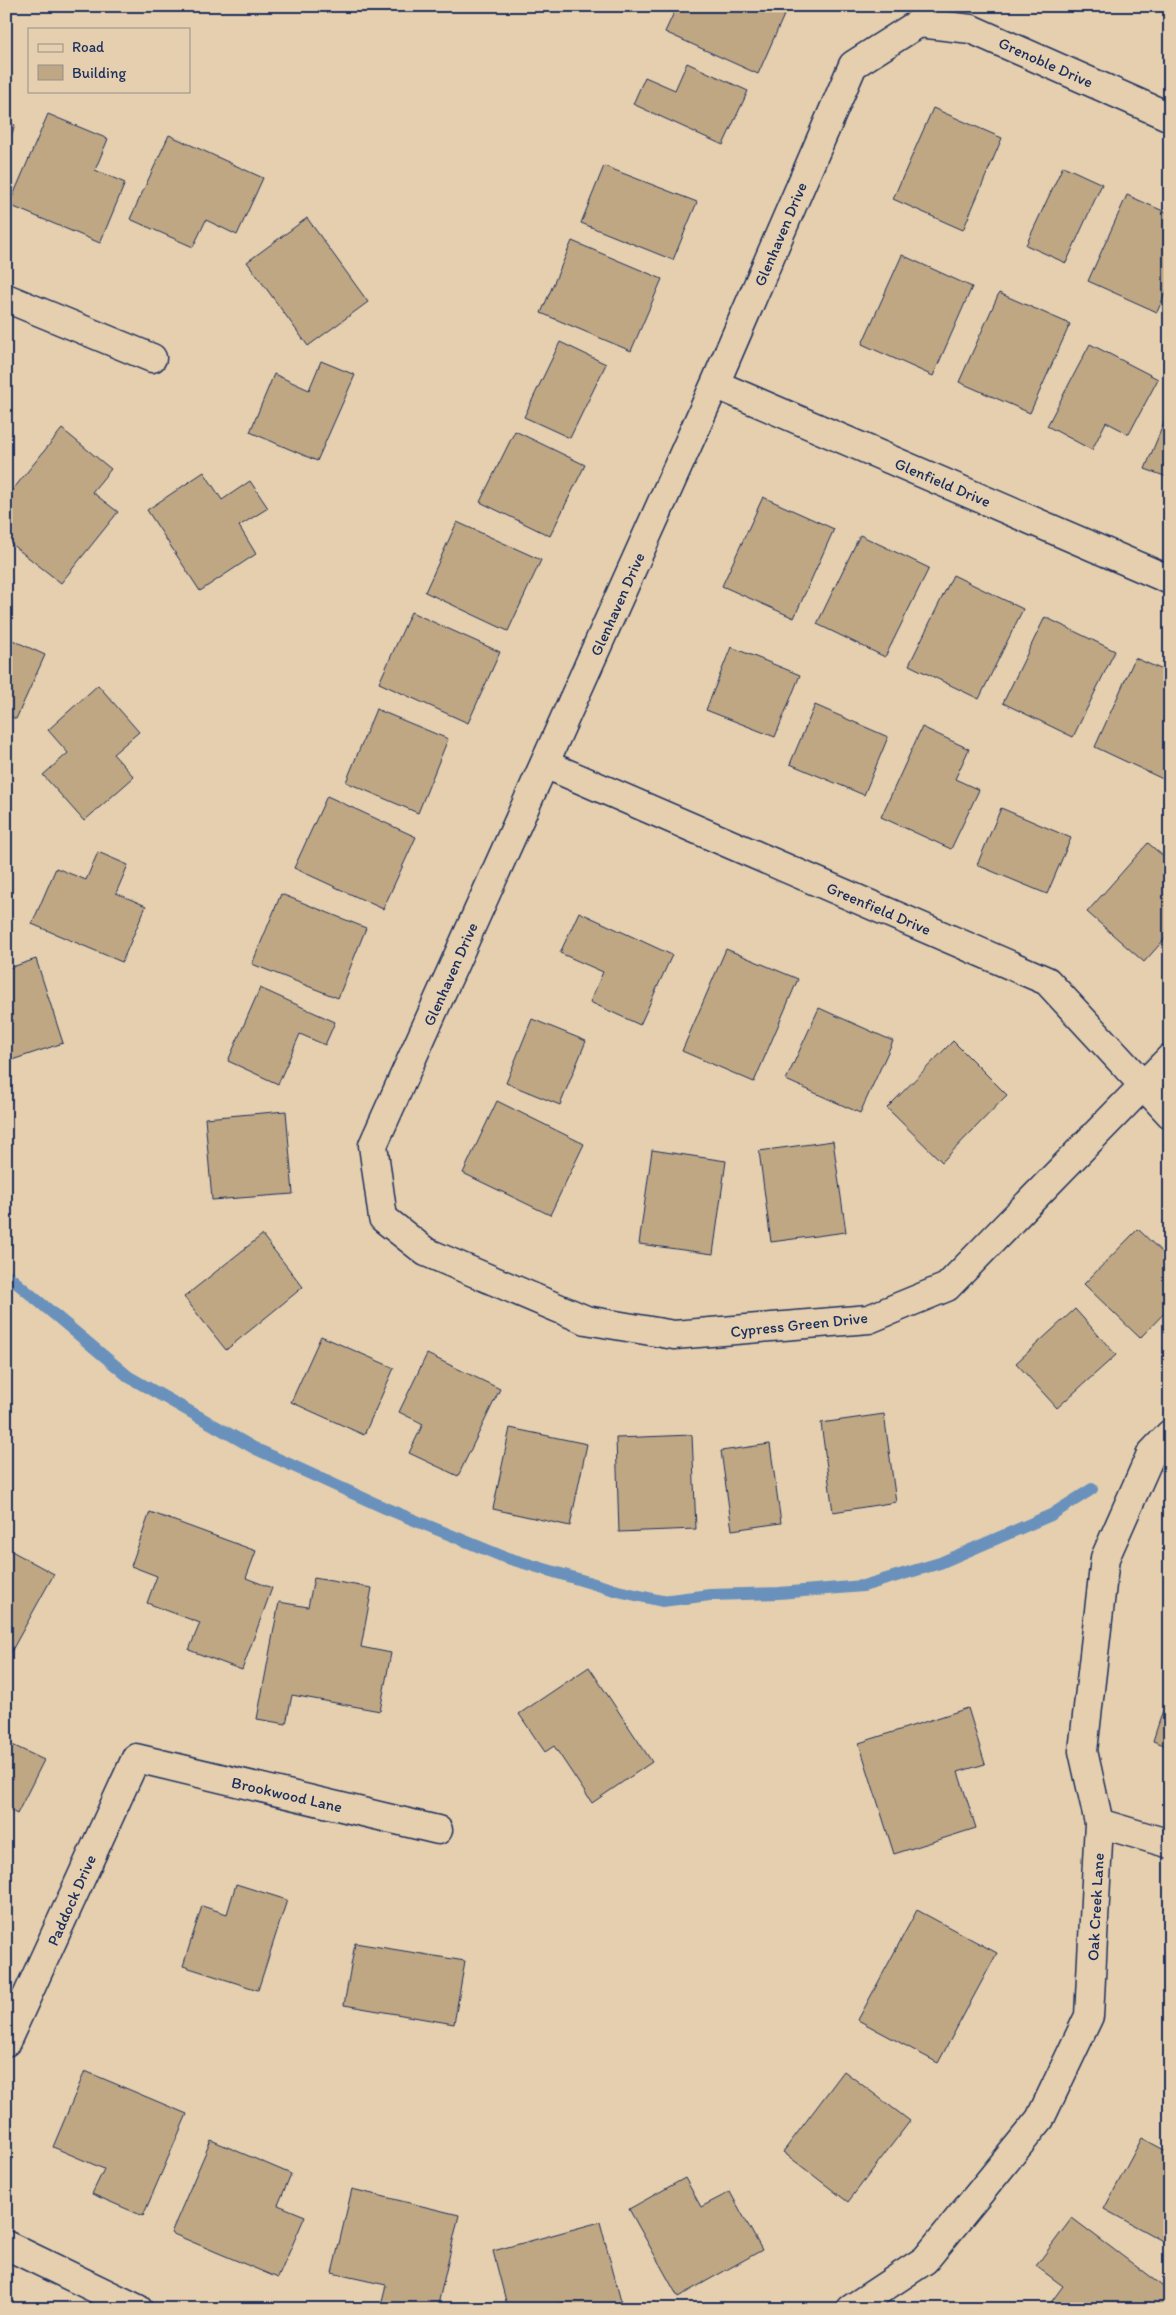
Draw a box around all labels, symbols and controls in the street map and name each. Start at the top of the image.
legend [28,28,190,92]
street label: Grenoble Drive [996,33,1096,92]
text: Road [72,38,105,56]
text: Building [72,64,126,82]
street label: Glenhaven Drive [750,179,811,289]
street label: Glenfield Drive [892,454,994,511]
street label: Glenhaven Drive [586,549,649,659]
street label: Greenfield Drive [824,878,934,939]
street label: Glenhaven Drive [419,919,482,1029]
street label: Cypress Green Drive [729,1308,869,1341]
street label: Brookwood Lane [230,1773,344,1817]
street label: Paddock Drive [43,1852,100,1949]
street label: Oak Creek Lane [1083,1852,1108,1962]

